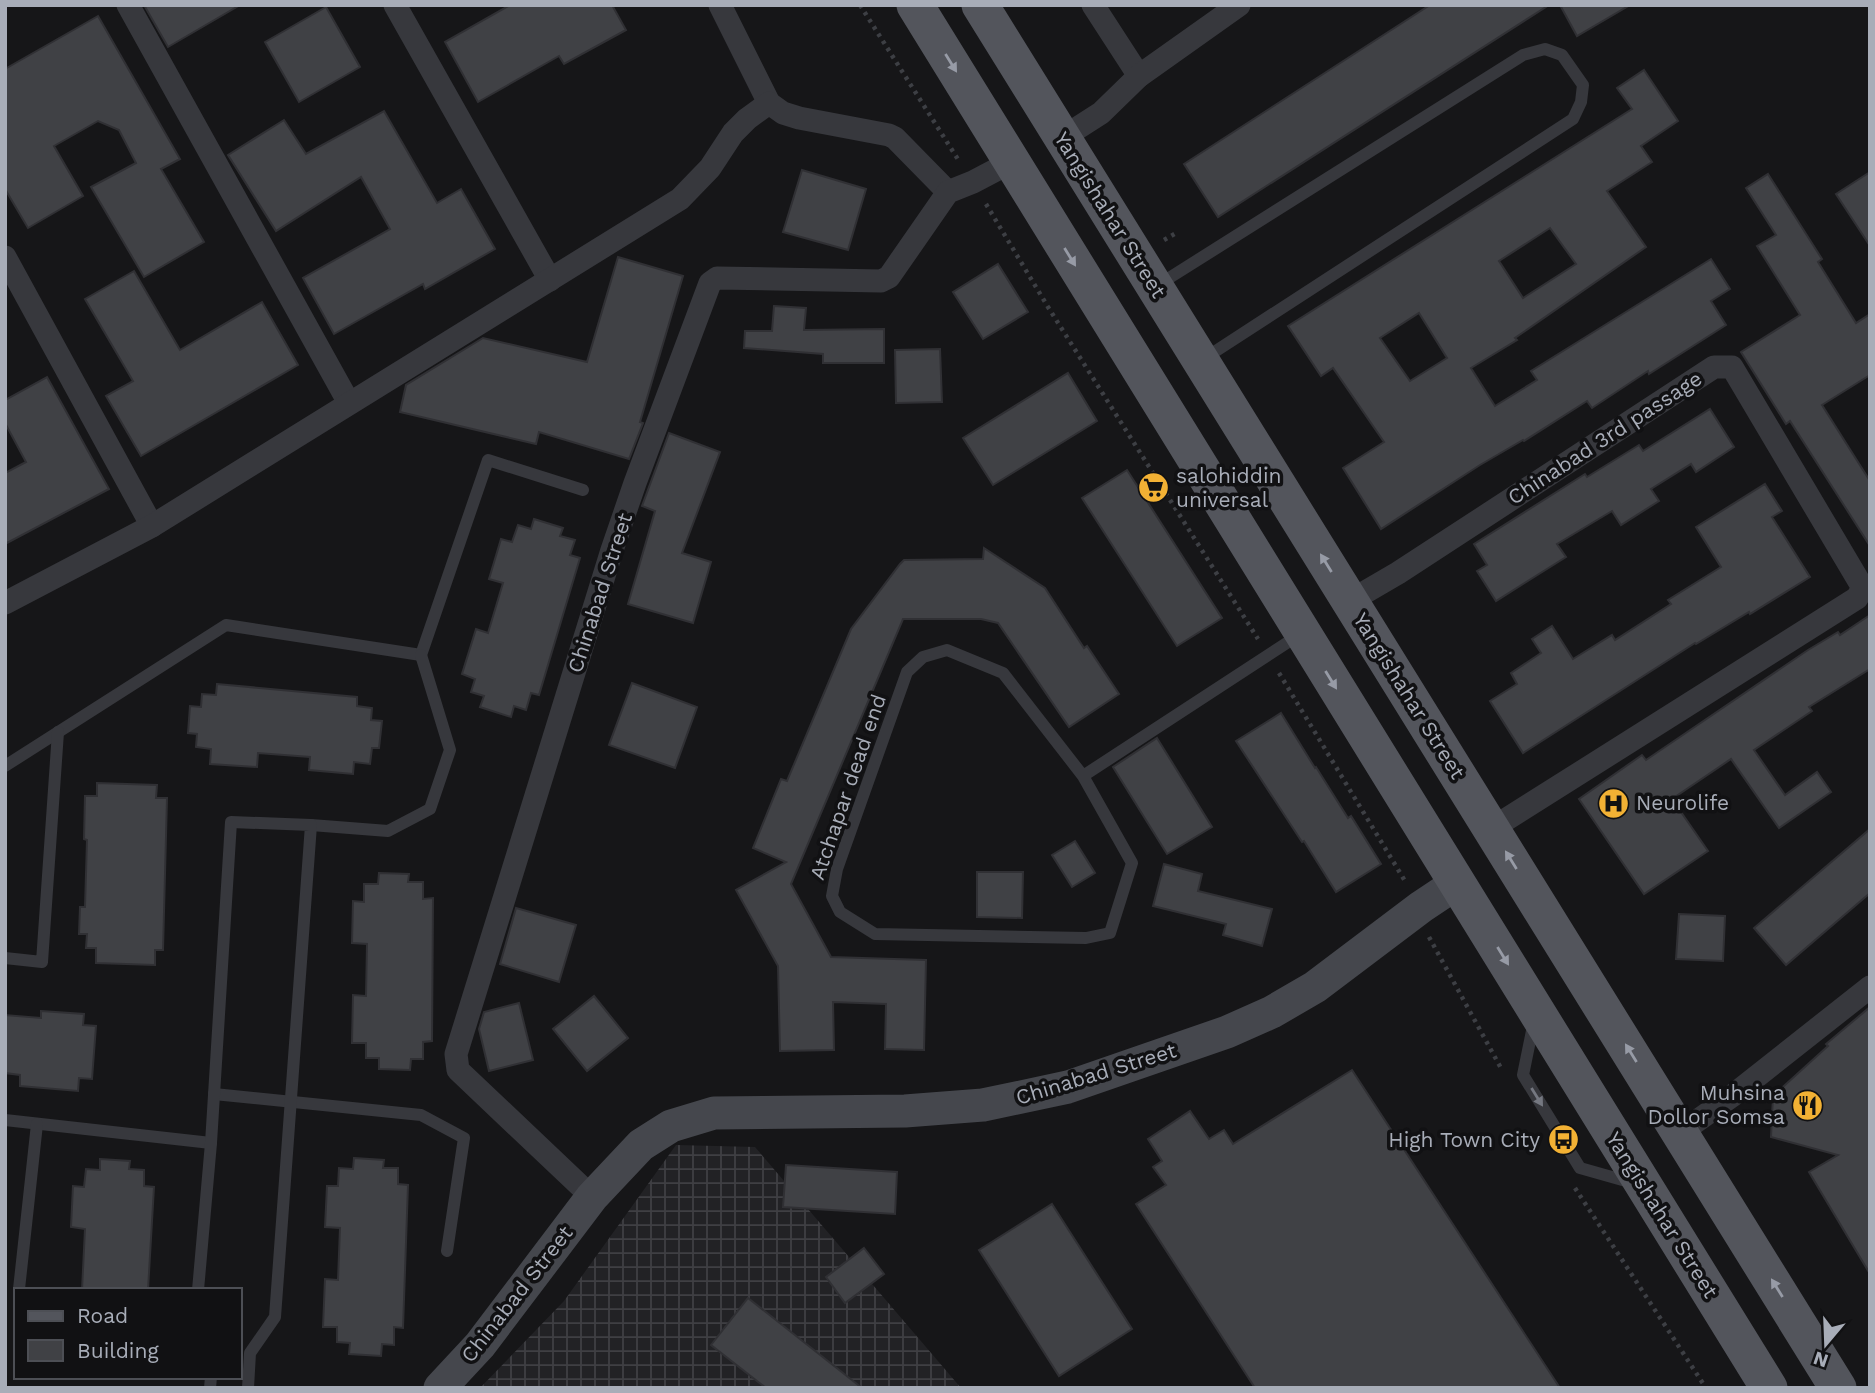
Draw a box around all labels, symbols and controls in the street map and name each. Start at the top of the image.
one-way arrow [944,54,957,73]
street label: Yangishahar Street [1049,127,1172,303]
one-way arrow [1064,247,1077,266]
street label: Chinabad 3rd passage [1503,365,1706,510]
place label: salohiddin universal [1176,463,1281,512]
supermarket icon: salohiddin universal [1136,471,1170,505]
street label: Chinabad Street [562,510,637,676]
one-way arrow [1320,553,1333,572]
street label: Yangishahar Street [1348,608,1471,784]
one-way arrow [1325,670,1338,689]
street label: Atchapar dead end [804,691,891,883]
hospital icon: Neurolife [1596,786,1630,820]
place label: Neurolife [1636,790,1729,815]
one-way arrow [1504,850,1517,870]
one-way arrow [1496,947,1509,966]
street label: Chinabad Street [1013,1037,1179,1110]
one-way arrow [1624,1044,1637,1063]
place label: Muhsina Dollor Somsa [1648,1080,1785,1129]
one-way arrow [1530,1088,1543,1107]
restaurant icon: Muhsina Dollor Somsa [1791,1088,1825,1122]
bus stop icon: High Town City [1546,1123,1580,1157]
place label: High Town City [1388,1127,1540,1152]
street label: Yangishahar Street [1601,1127,1724,1303]
street label: Chinabad Street [456,1220,578,1367]
one-way arrow [1770,1279,1783,1298]
legend [14,1288,242,1379]
text: Road [77,1303,128,1328]
north arrow [1791,1309,1861,1379]
text: Building [77,1338,159,1363]
text: N [1810,1346,1831,1373]

